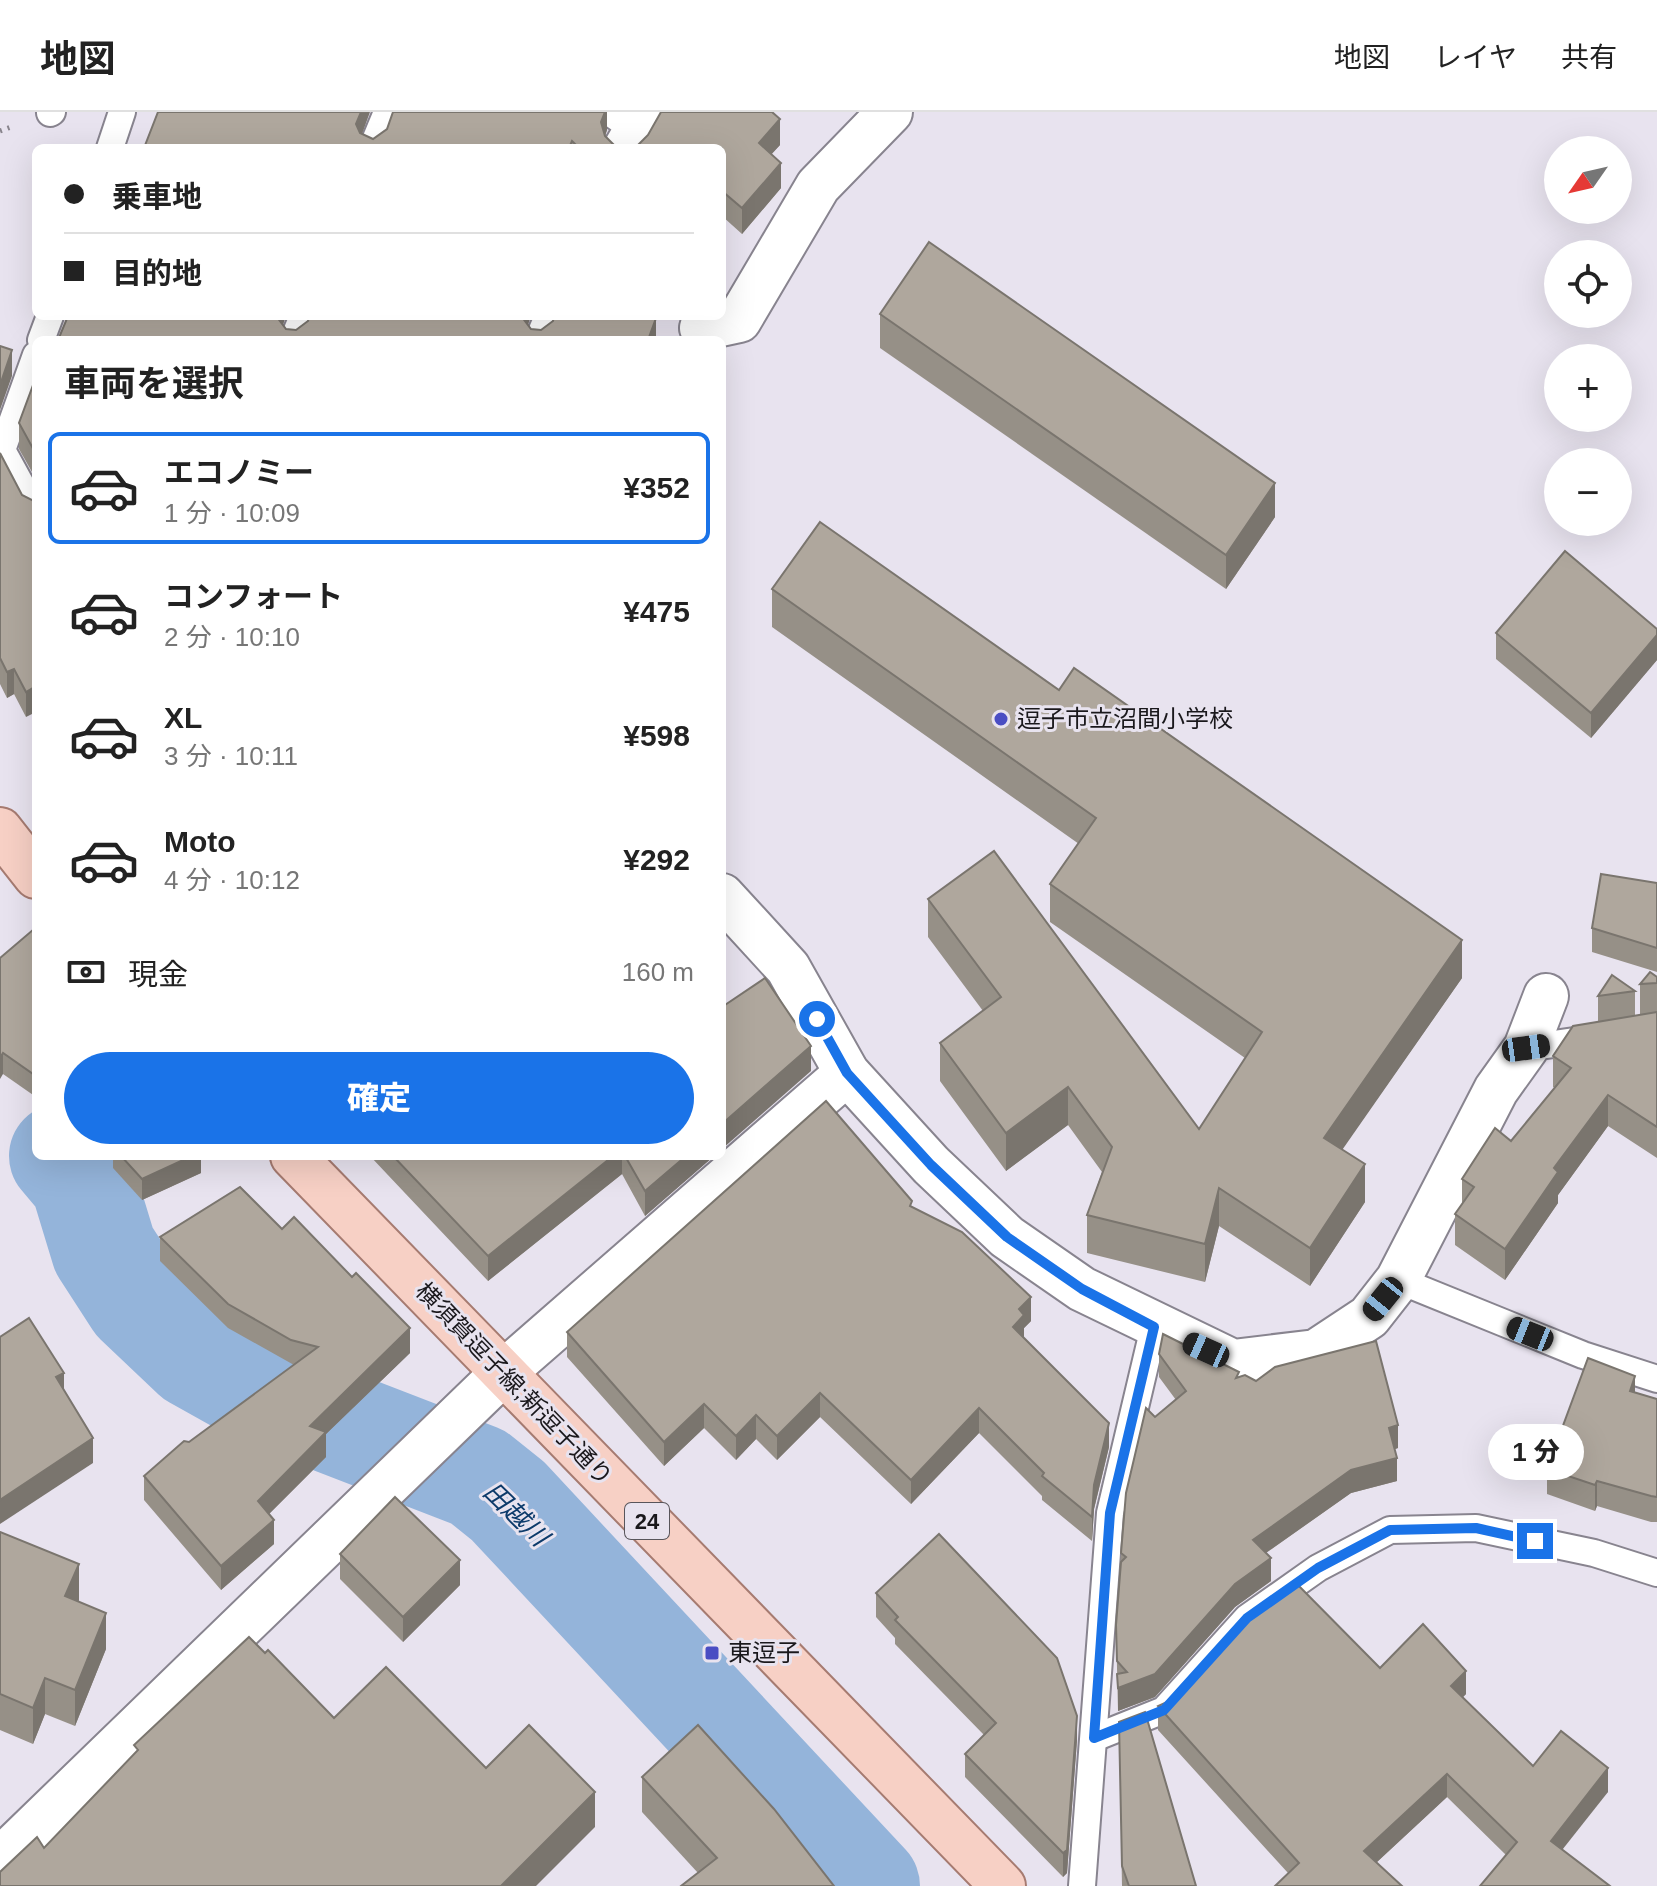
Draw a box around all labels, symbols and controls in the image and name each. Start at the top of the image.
text: 地図 [40,38,116,80]
text: 地図 [1334,42,1390,73]
text: レイヤ [1434,42,1517,73]
text: 共有 [1561,42,1617,73]
north arrow [1544,136,1632,224]
map controls [1544,136,1632,536]
text: 乗車地 [112,180,202,213]
button: locate [1544,240,1632,328]
text: 目的地 [112,257,202,290]
button: + [1544,344,1632,432]
text: 車両を選択 [64,363,244,404]
button: − [1544,448,1632,536]
icon: car [68,452,140,524]
text: エコノミー [164,456,314,489]
text: ¥352 [623,471,690,504]
text: 1 分 · 10:09 [164,498,300,528]
icon: car [68,576,140,648]
text: コンフォート [164,580,343,613]
text: ¥475 [623,595,690,628]
text: 2 分 · 10:10 [164,622,300,652]
icon: car [68,700,140,772]
text: XL [164,701,202,734]
place label: 逗子市立沼間小学校 [1017,705,1233,732]
marker: 逗子市立沼間小学校 [992,710,1010,728]
text: ¥598 [623,719,690,752]
text: 3 分 · 10:11 [164,741,298,771]
icon: car [68,824,140,896]
text: Moto [164,825,236,858]
text: ¥292 [623,843,690,876]
text: 4 分 · 10:12 [164,865,300,895]
icon: cash [64,950,108,994]
text: 160 m [622,957,694,987]
text: 現金 [128,958,188,991]
route start [799,1001,835,1037]
car [1501,1033,1551,1063]
button: 確定 [64,1052,694,1144]
car [1359,1273,1407,1325]
street label: 横須賀逗子線;新逗子通り [411,1277,618,1490]
car [1503,1314,1557,1354]
car [1179,1329,1233,1371]
callout: 1 分 [1487,1425,1583,1481]
text: 1 分 [1512,1437,1560,1467]
water label: 田越川 [478,1476,557,1554]
road number: 24 [625,1503,669,1539]
route end [1517,1523,1553,1559]
place label: 東逗子 [728,1639,800,1666]
marker: 東逗子 [703,1644,721,1662]

